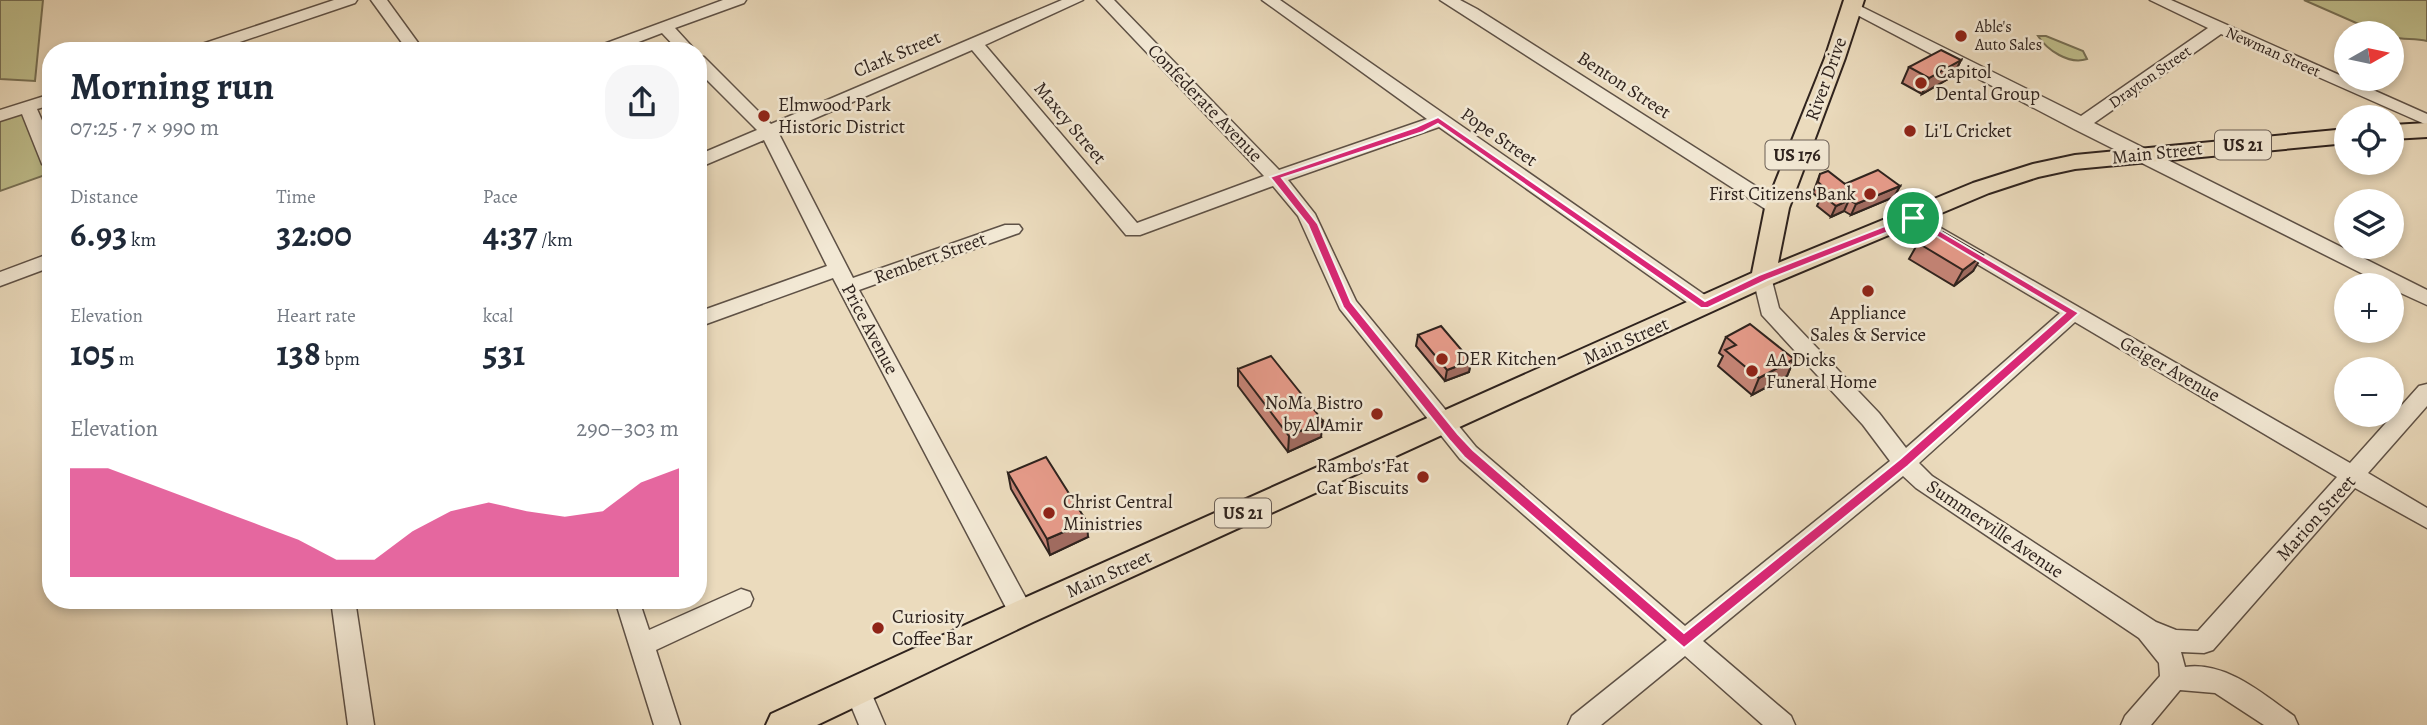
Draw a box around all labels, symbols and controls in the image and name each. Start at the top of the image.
place label: Able's Auto Sales [1974,16,2042,56]
street label: Newman Street [2222,21,2324,83]
north arrow [2334,21,2404,91]
map controls [2334,21,2404,427]
street label: Clark Street [849,24,945,84]
marker: Able's Auto Sales [1953,28,1969,44]
street label: River Drive [1799,34,1853,124]
street label: Confederate Avenue [1142,38,1268,168]
street label: Drayton Street [2104,40,2196,114]
street label: Benton Street [1572,45,1676,125]
place label: Capitol Dental Group [1935,59,2040,107]
text: Morning run [70,60,274,112]
button: share [605,65,679,139]
marker: Capitol Dental Group [1913,75,1929,91]
street label: Maxcy Street [1028,76,1112,170]
place label: Elmwood Park Historic District [778,92,905,140]
street label: Pope Street [1455,101,1543,173]
button: locate [2334,105,2404,175]
marker: Elmwood Park Historic District [756,108,772,124]
text: 07:25 · 7 × 990 m [70,112,219,143]
place label: Li'L Cricket [1924,118,2012,144]
marker: Li'L Cricket [1902,123,1918,139]
road number: US 21 [2215,130,2271,160]
street label: Main Street [2110,135,2204,171]
road number: US 176 [1766,140,1828,170]
place label: First Citizens Bank [1709,181,1857,207]
text: Distance [70,184,138,210]
text: Time [276,184,316,210]
text: Pace [483,184,518,210]
marker: First Citizens Bank [1862,186,1878,202]
pin [1883,188,1943,248]
button: layers [2334,189,2404,259]
icon: arrive [1894,199,1932,237]
text: 6.93 [70,210,127,258]
text: 32:00 [276,210,352,258]
text: 4:37 [483,210,537,258]
street label: Rembert Street [870,226,990,290]
text: km [127,227,156,253]
text: /km [537,227,573,253]
button: + [2334,273,2404,343]
street label: Price Avenue [835,279,905,379]
marker: Appliance Sales & Service [1860,283,1876,299]
place label: Appliance Sales & Service [1810,300,1926,348]
text: Elevation [70,303,143,329]
text: Heart rate [276,303,356,329]
text: kcal [483,303,513,329]
street label: Main Street [1579,311,1673,371]
text: 105 [70,329,115,377]
text: 138 [276,329,321,377]
text: 531 [483,329,525,377]
street label: Geiger Avenue [2115,330,2225,408]
text: m [115,346,135,372]
text: bpm [321,346,360,372]
place label: DER Kitchen [1456,346,1557,372]
place label: AA Dicks Funeral Home [1765,347,1877,395]
marker: DER Kitchen [1434,351,1450,367]
button: − [2334,357,2404,427]
marker: AA Dicks Funeral Home [1744,363,1760,379]
place label: NoMa Bistro by Al Amir [1265,390,1363,438]
marker: NoMa Bistro by Al Amir [1369,406,1385,422]
text: Elevation [70,413,158,444]
text: 290–303 m [576,413,679,444]
place label: Rambo's Fat Cat Biscuits [1316,453,1409,501]
marker: Rambo's Fat Cat Biscuits [1415,469,1431,485]
street label: Marion Street [2270,469,2362,567]
street label: Summerville Avenue [1921,473,2069,585]
place label: Christ Central Ministries [1063,489,1173,537]
road number: US 21 [1215,499,1271,528]
marker: Christ Central Ministries [1041,505,1057,521]
street label: Main Street [1062,544,1156,604]
place label: Curiosity Coffee Bar [892,604,973,652]
marker: Curiosity Coffee Bar [870,620,886,636]

